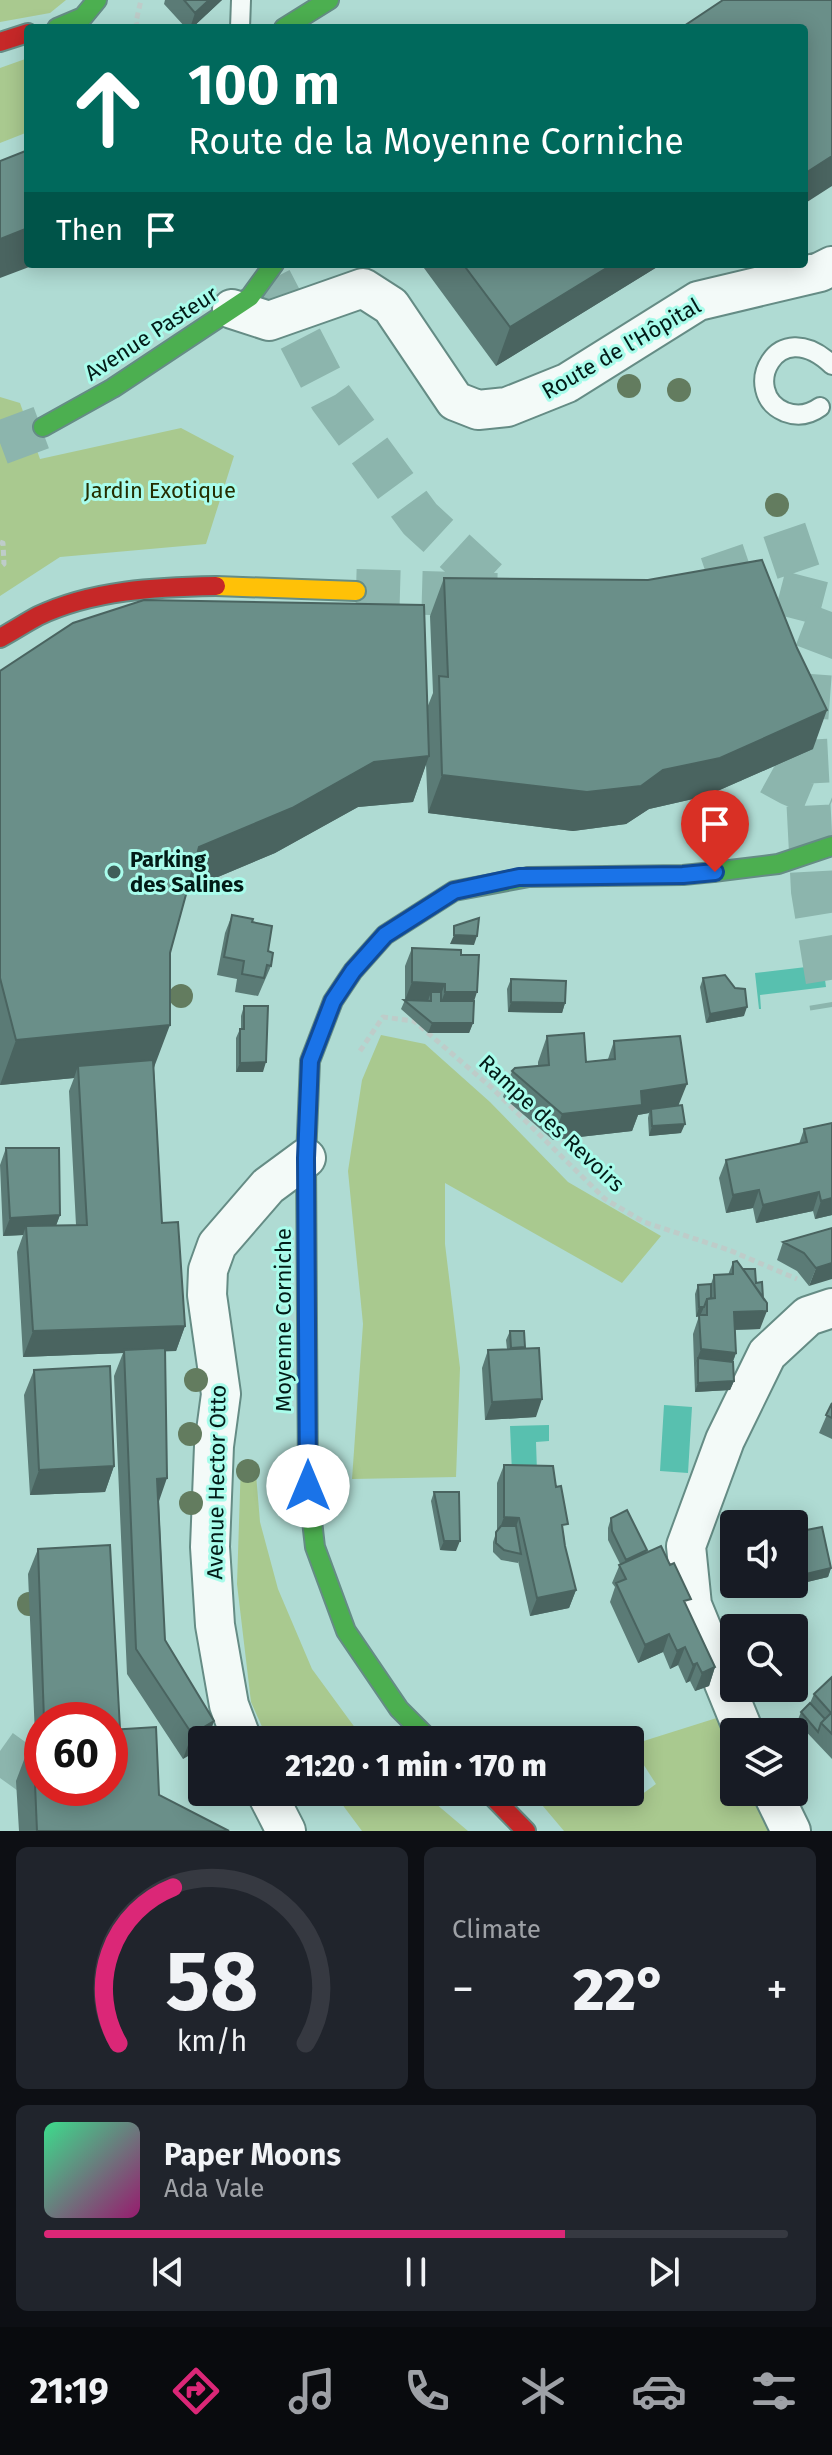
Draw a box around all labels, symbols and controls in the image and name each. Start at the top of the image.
text: 100 m [188,52,340,119]
icon: ahead [56,56,160,160]
text: Route de la Moyenne Corniche [188,120,684,164]
icon: arrive [139,208,183,252]
text: Then [56,212,123,248]
street label: Avenue Pasteur [80,280,223,386]
street label: Route de l'Hôpital [537,292,706,405]
park label: Jardin Exotique [84,477,236,504]
pin [681,790,749,872]
icon: arrive [693,802,737,846]
place label: Parking des Salines [130,846,244,898]
marker: Parking des Salines [105,863,123,881]
street label: Rampe des Revoirs [473,1049,630,1198]
street label: Moyenne Corniche [270,1228,297,1412]
street label: Avenue Hector Otto [201,1384,232,1580]
position arrow [266,1444,350,1528]
map controls [720,1510,808,1806]
button: sound [720,1510,808,1598]
button: search [720,1614,808,1702]
speed limit sign: 60 [24,1702,128,1806]
button: layers [720,1718,808,1806]
text: 21:20 · 1 min · 170 m [285,1748,547,1784]
text: Climate [452,1914,541,1945]
text: 58 [166,1932,258,2032]
text: 22° [573,1954,667,2026]
text: − [452,1963,474,2016]
text: + [766,1963,788,2016]
text: km/h [177,2024,247,2059]
text: Paper Moons [164,2137,341,2173]
text: Ada Vale [164,2173,264,2204]
icon: previous [146,2250,190,2294]
icon: pause [394,2250,438,2294]
icon: next [642,2250,686,2294]
icon: directions [168,2363,224,2419]
icon: music [284,2363,340,2419]
icon: phone [399,2363,455,2419]
icon: climate [515,2363,571,2419]
icon: car [631,2363,687,2419]
icon: filters [746,2363,802,2419]
text: 21:19 [30,2369,109,2413]

